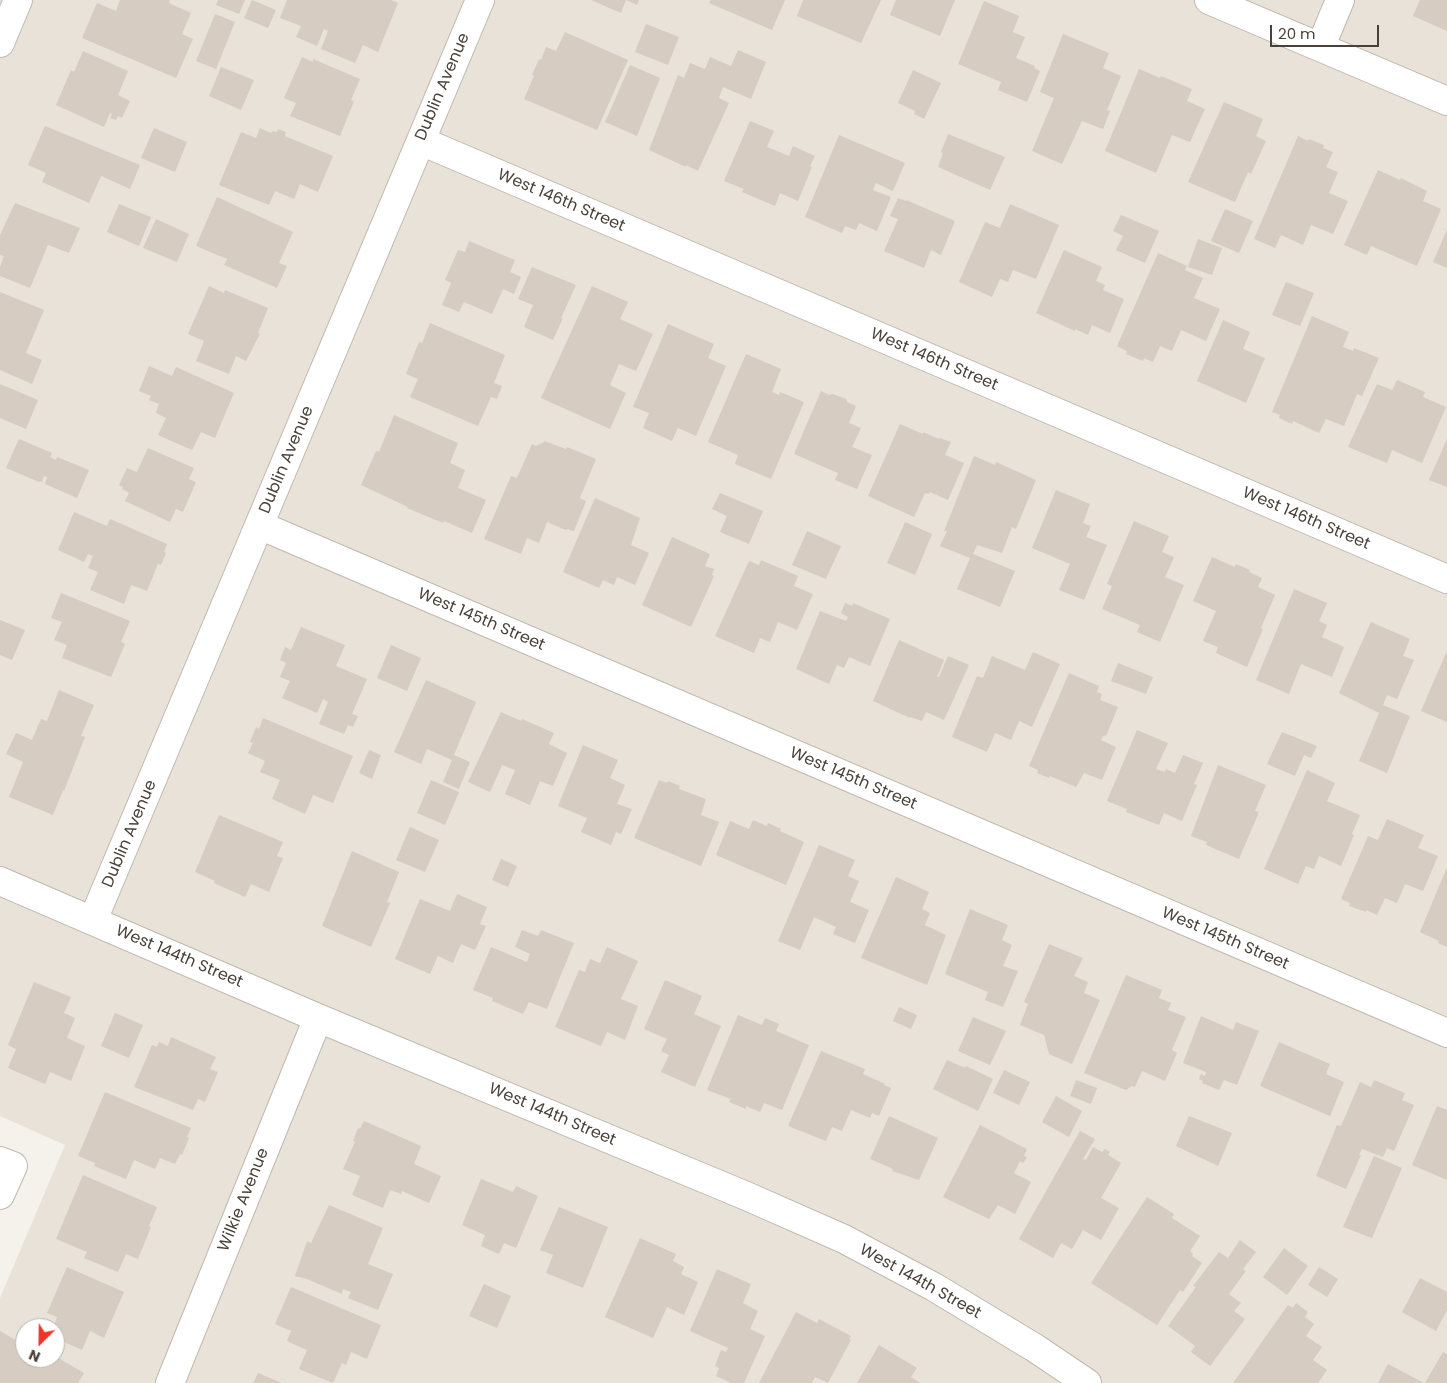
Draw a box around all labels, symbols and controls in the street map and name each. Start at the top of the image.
scale bar [1272,15,1381,47]
text: 20 m [1278,23,1316,44]
street label: Dublin Avenue [412,30,474,144]
street label: West 146th Street [494,165,628,237]
street label: West 146th Street [867,324,1001,396]
street label: Dublin Avenue [256,403,318,517]
street label: West 146th Street [1239,483,1373,555]
street label: West 145th Street [414,585,548,655]
street label: West 145th Street [786,744,920,814]
street label: Dublin Avenue [99,777,161,891]
street label: West 145th Street [1158,904,1292,974]
street label: West 144th Street [112,922,246,992]
street label: West 144th Street [485,1080,619,1150]
street label: Wilkie Avenue [215,1145,273,1255]
street label: West 144th Street [856,1241,984,1323]
north arrow [15,1318,65,1368]
text: N [26,1345,43,1367]

